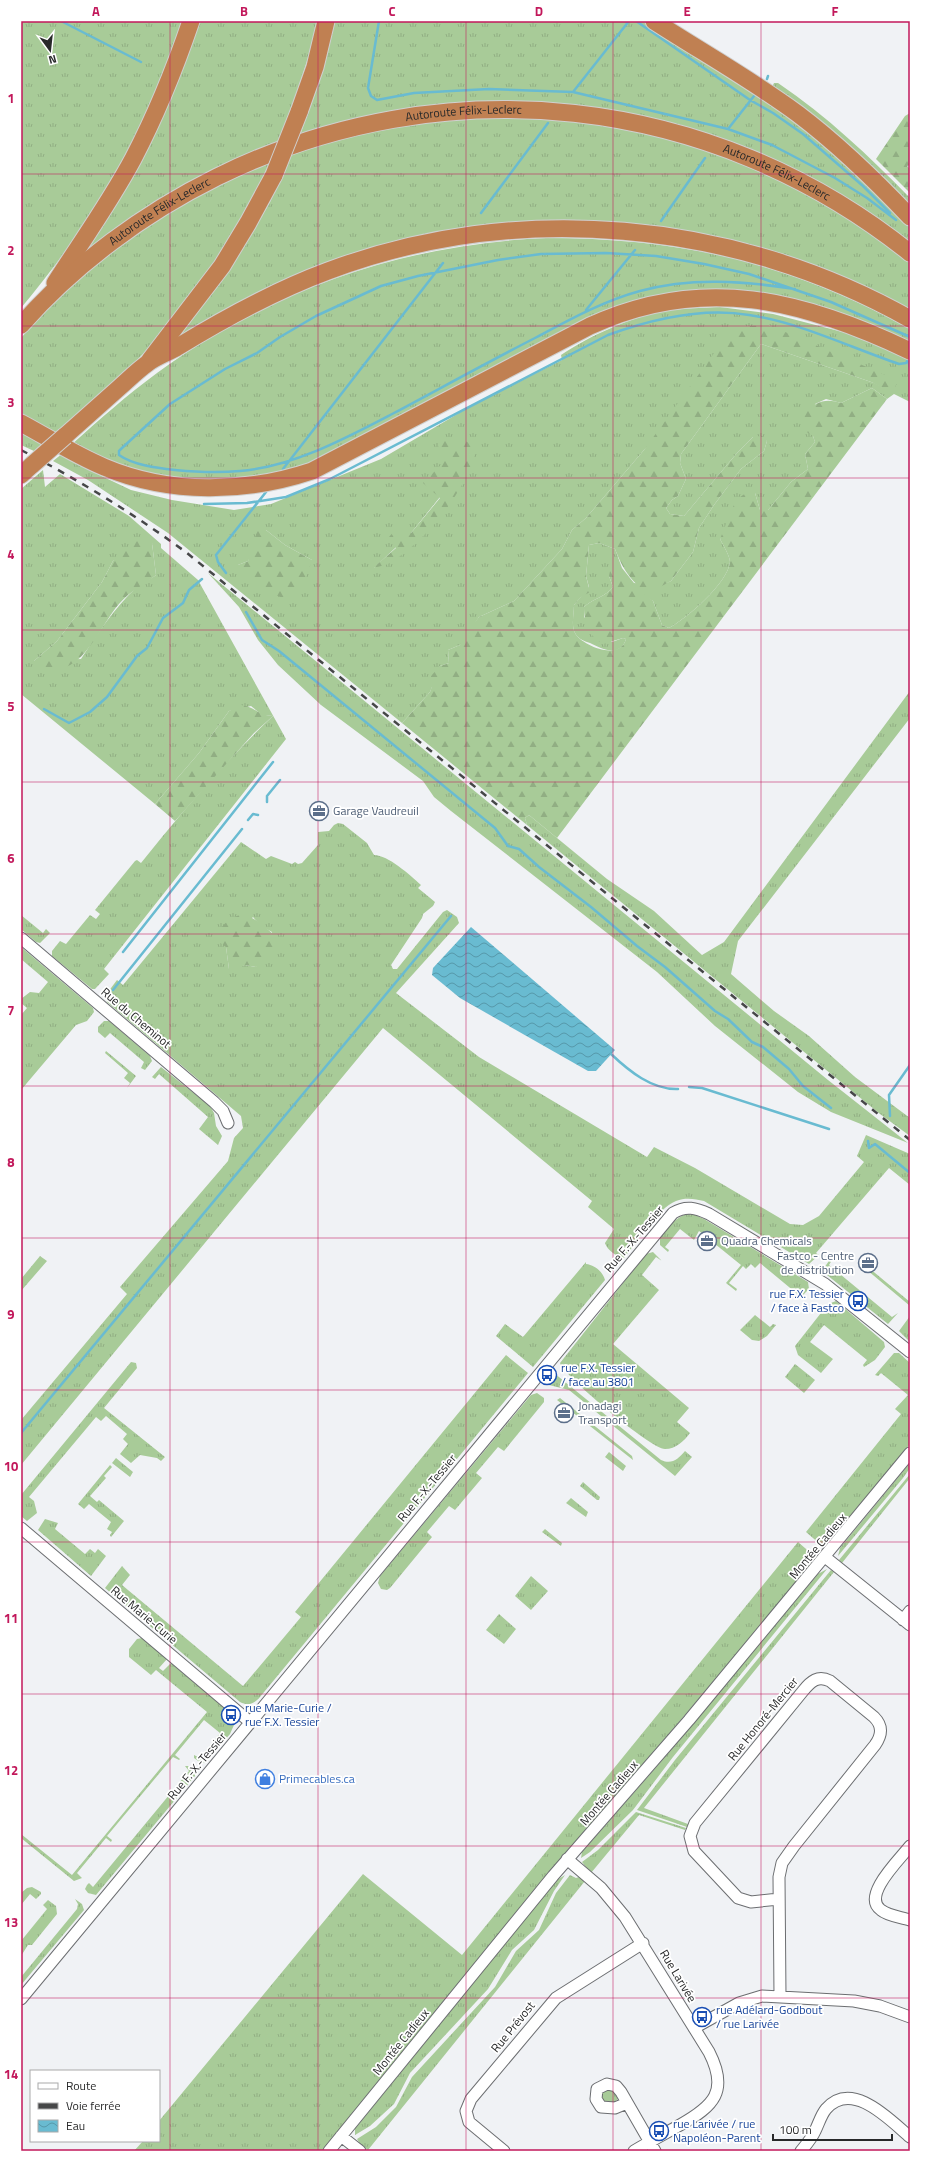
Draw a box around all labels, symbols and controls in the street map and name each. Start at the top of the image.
text: A [92,1,100,21]
text: B [240,1,248,21]
text: C [388,1,396,21]
text: D [535,1,543,21]
text: E [683,1,691,21]
text: F [832,1,839,21]
north arrow [30,30,70,70]
text: N [47,51,58,68]
text: 1 [7,88,15,108]
street label: Autoroute Félix-Leclerc [404,100,522,126]
street label: Autoroute Félix-Leclerc [721,139,834,205]
street label: Autoroute Félix-Leclerc [104,172,213,250]
text: 2 [7,240,15,260]
text: 3 [7,392,15,412]
text: 4 [7,544,15,564]
text: 5 [7,696,15,716]
office icon: Garage Vaudreuil [308,800,330,822]
place label: Garage Vaudreuil [333,801,419,820]
text: 6 [7,848,15,868]
street label: Rue du Cheminot [97,983,176,1053]
text: 7 [7,1000,15,1020]
text: 8 [7,1152,15,1172]
street label: Rue F.-X.-Tessier [599,1201,668,1276]
office icon: Quadra Chemicals [696,1230,718,1252]
place label: Quadra Chemicals [721,1231,812,1250]
place label: Fastco - Centre de distribution [777,1246,854,1279]
office icon: Fastco - Centre de distribution [857,1252,879,1274]
place label: rue F.X. Tessier / face à Fastco [770,1284,844,1317]
bus stop icon: rue F.X. Tessier / face à Fastco [847,1290,869,1312]
text: 9 [7,1304,15,1324]
place label: rue F.X. Tessier / face au 3801 [561,1358,635,1391]
bus stop icon: rue F.X. Tessier / face au 3801 [536,1364,558,1386]
place label: Jonadagi Transport [578,1396,627,1429]
office icon: Jonadagi Transport [553,1402,575,1424]
street label: Rue F.-X.-Tessier [393,1450,461,1526]
text: 10 [4,1456,18,1476]
street label: Montée Cadieux [784,1508,851,1583]
street label: Rue Marie-Curie [107,1581,182,1648]
text: 11 [4,1608,18,1628]
street label: Rue Honoré-Mercier [723,1673,802,1765]
place label: rue Marie-Curie / rue F.X. Tessier [245,1698,332,1731]
bus stop icon: rue Marie-Curie / rue F.X. Tessier [220,1704,242,1726]
street label: Rue F.-X.-Tessier [163,1728,231,1804]
street label: Montée Cadieux [575,1755,643,1830]
text: 12 [4,1760,18,1780]
shop icon: Primecables.ca [254,1768,276,1790]
place label: Primecables.ca [279,1769,355,1788]
text: 13 [4,1912,18,1932]
street label: Rue Larivée [655,1946,702,2006]
street label: Rue Prévost [486,1996,540,2057]
place label: rue Adélard-Godbout / rue Larivée [716,2000,823,2033]
street label: Montée Cadieux [368,2004,434,2079]
bus stop icon: rue Adélard-Godbout / rue Larivée [691,2006,713,2028]
text: 14 [4,2064,18,2084]
legend [30,2070,160,2142]
text: Route [66,2076,96,2095]
text: Voie ferrée [66,2096,121,2115]
place label: rue Larivée / rue Napoléon-Parent [673,2114,761,2147]
text: Eau [66,2116,85,2135]
scale bar [773,2116,892,2142]
bus stop icon: rue Larivée / rue Napoléon-Parent [648,2120,670,2142]
text: 100 m [779,2120,812,2139]

